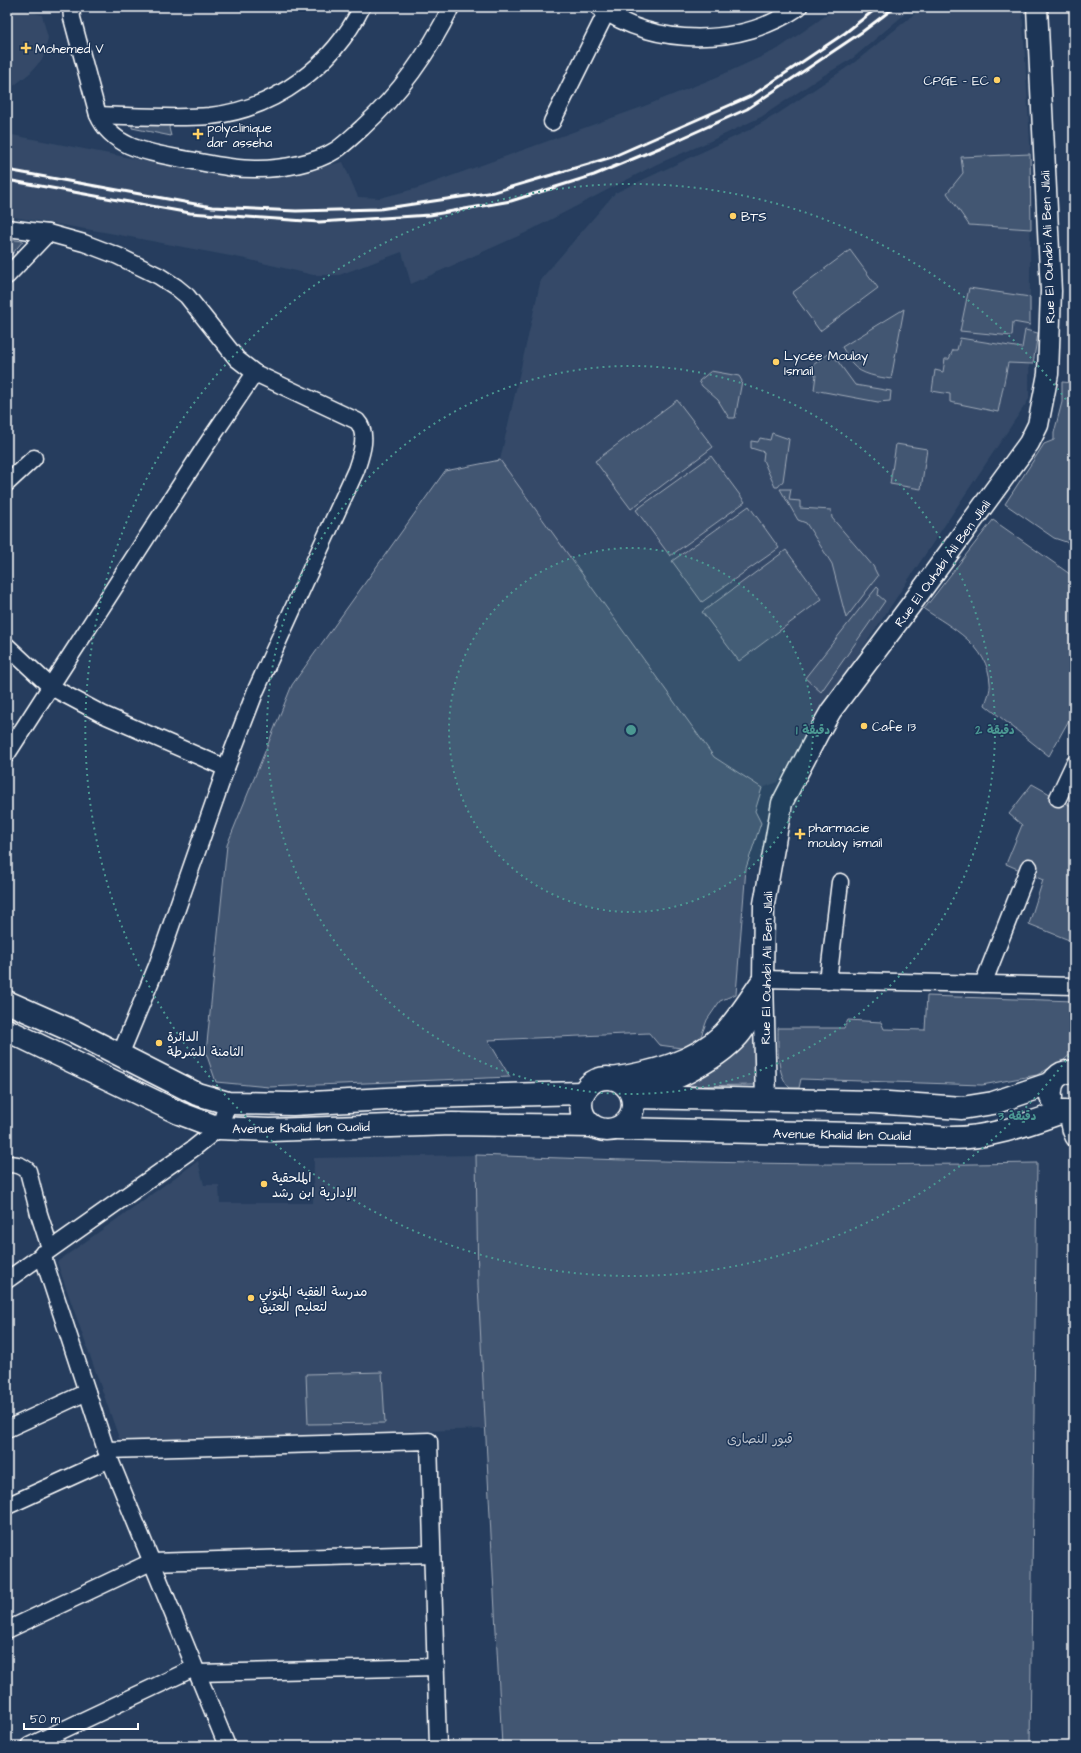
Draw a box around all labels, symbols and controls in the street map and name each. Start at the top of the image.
place label: Mohemed V [35,40,104,58]
marker: Mohemed V [20,42,32,54]
place label: CPGE - EC [923,72,989,90]
marker: CPGE - EC [992,75,1002,85]
place label: polyclinique dar asseha [207,119,273,152]
marker: polyclinique dar asseha [192,128,204,140]
street label: Rue El Ouhabi Ali Ben Jilali [1036,170,1060,324]
place label: BTS [741,208,767,226]
marker: BTS [728,211,738,221]
place label: Lycée Moulay Ismail [784,347,868,380]
marker: Lycée Moulay Ismail [771,357,781,367]
street label: Rue El Ouhabi Ali Ben Jilali [891,496,995,631]
place label: Cafe 13 [872,718,916,736]
marker: Cafe 13 [859,721,869,731]
text: 1 دقيقة [796,722,830,739]
text: 2 دقيقة [974,722,1015,739]
centre of rings [624,723,638,737]
place label: pharmacie moulay ismail [808,819,882,853]
marker: pharmacie moulay ismail [795,829,805,839]
street label: Rue El Ouhabi Ali Ben Jilali [757,891,777,1045]
place label: الدائرة الثامنة للشرطة [167,1028,244,1061]
marker: الدائرة الثامنة للشرطة [154,1038,164,1048]
text: 3 دقيقة [997,1108,1037,1125]
street label: Avenue Khalid Ibn Oualid [232,1118,370,1138]
street label: Avenue Khalid Ibn Oualid [773,1125,911,1145]
place label: الملحقية الإدارية ابن رشد [272,1169,357,1202]
marker: الملحقية الإدارية ابن رشد [259,1179,269,1189]
place label: مدرسة الفقيه المنوني لتعليم العتيق [259,1283,367,1317]
marker: مدرسة الفقيه المنوني لتعليم العتيق [246,1293,256,1303]
park label: قبور النصارى [727,1430,793,1448]
scale bar [24,1705,138,1731]
text: 50 m [30,1711,61,1728]

